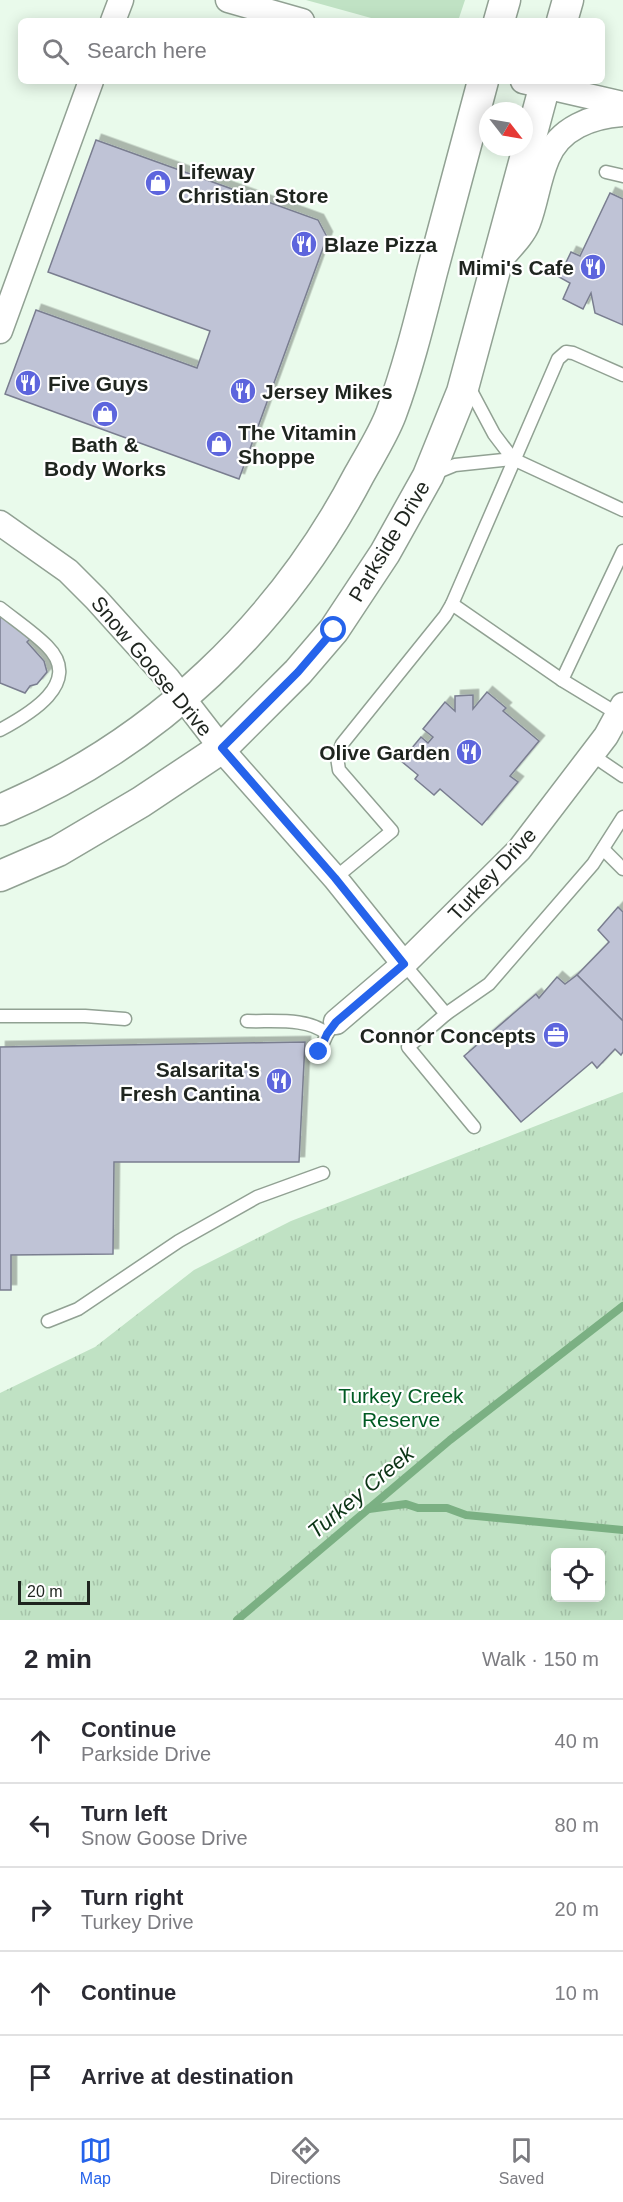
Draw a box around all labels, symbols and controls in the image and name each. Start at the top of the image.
search box [18,18,605,84]
icon: search [39,35,72,68]
text: Search here [87,38,207,63]
north arrow [479,102,533,156]
place label: Lifeway Christian Store [178,160,329,207]
shop icon: Lifeway Christian Store [143,168,173,198]
restaurant icon: Blaze Pizza [289,229,319,259]
place label: Blaze Pizza [324,233,438,256]
restaurant icon: Mimi's Cafe [578,252,608,282]
place label: Mimi's Cafe [458,256,574,279]
restaurant icon: Five Guys [13,368,43,398]
place label: Five Guys [48,372,148,395]
restaurant icon: Jersey Mikes [228,376,258,406]
place label: Jersey Mikes [262,380,393,403]
shop icon: Bath & Body Works [90,399,120,429]
place label: The Vitamin Shoppe [238,421,357,468]
shop icon: The Vitamin Shoppe [204,429,234,459]
place label: Bath & Body Works [44,433,166,480]
street label: Parkside Drive [344,477,434,605]
street label: Snow Goose Drive [87,592,217,740]
route start [320,616,346,642]
restaurant icon: Olive Garden [454,737,484,767]
place label: Olive Garden [319,741,450,764]
street label: Turkey Drive [443,823,541,925]
office icon: Connor Concepts [541,1020,571,1050]
place label: Connor Concepts [360,1024,536,1047]
route end [305,1038,331,1064]
place label: Salsarita's Fresh Cantina [120,1058,260,1105]
restaurant icon: Salsarita's Fresh Cantina [264,1066,294,1096]
park label: Turkey Creek Reserve [338,1384,464,1431]
water label: Turkey Creek [303,1440,420,1543]
map controls [551,1548,605,1602]
button: locate [551,1548,605,1602]
scale bar [18,1578,90,1606]
text: 20 m [27,1583,63,1600]
text: 2 min [24,1644,92,1674]
text: Walk · 150 m [482,1648,599,1670]
text: Continue [81,1717,176,1742]
icon: ahead [24,1725,57,1758]
text: 40 m [555,1730,599,1752]
text: Parkside Drive [81,1743,211,1765]
text: Turn left [81,1801,167,1826]
icon: left [24,1809,57,1842]
text: 80 m [555,1814,599,1836]
text: Snow Goose Drive [81,1827,248,1849]
text: Turn right [81,1885,183,1910]
icon: right [24,1893,57,1926]
text: 20 m [555,1898,599,1920]
text: Turkey Drive [81,1911,194,1933]
icon: ahead [24,1977,57,2010]
text: Continue [81,1980,176,2005]
text: 10 m [555,1982,599,2004]
icon: arrive [24,2061,57,2094]
text: Arrive at destination [81,2064,294,2089]
tab: Map [79,2134,112,2188]
tab: Directions [270,2134,341,2188]
tab: Saved [499,2134,544,2188]

